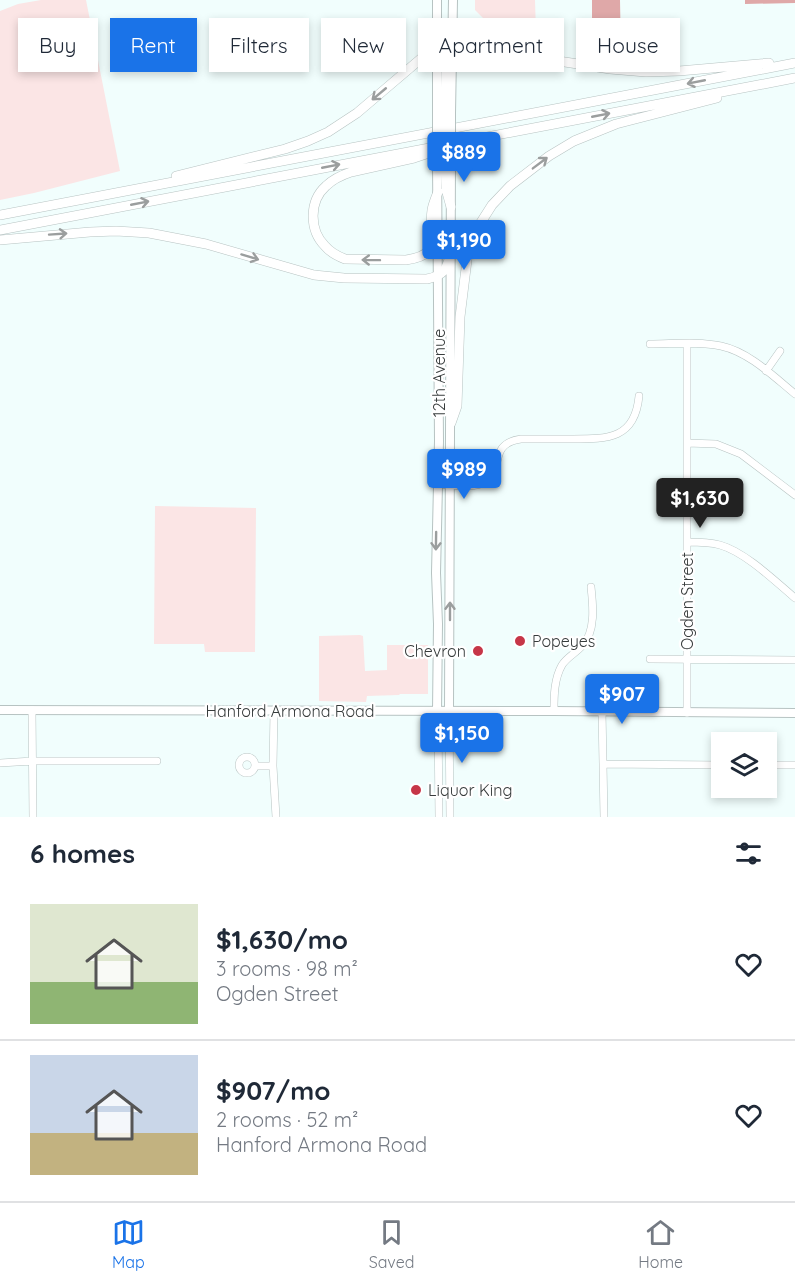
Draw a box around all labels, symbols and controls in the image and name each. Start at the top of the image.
chip: Buy [18,18,98,72]
chip: Rent [110,18,197,72]
chip: Filters [209,18,309,72]
chip: New [321,18,406,72]
chip: Apartment [418,18,564,72]
chip: House [576,18,680,72]
one-way arrow [687,77,707,88]
one-way arrow [372,87,387,101]
one-way arrow [591,109,610,120]
pin: $889 [428,132,500,183]
text: $889 [441,139,487,164]
one-way arrow [531,157,547,170]
one-way arrow [321,160,341,171]
one-way arrow [130,197,149,208]
pin: $1,190 [415,220,513,271]
text: $1,190 [436,227,492,252]
one-way arrow [48,228,68,239]
one-way arrow [240,252,259,263]
one-way arrow [361,254,381,266]
street label: 12th Avenue [429,329,449,417]
pin: $989 [428,449,500,500]
text: $989 [441,456,487,481]
pin: $1,630 [651,478,749,529]
text: $1,630 [670,485,730,510]
one-way arrow [431,531,442,551]
street label: Ogden Street [677,552,697,650]
one-way arrow [444,601,456,621]
place label: Popeyes [532,631,595,651]
marker: Popeyes [513,634,527,648]
place label: Chevron [404,641,466,661]
marker: Chevron [471,644,485,658]
pin: $907 [586,674,658,725]
text: $907 [599,681,645,706]
street label: Hanford Armona Road [206,701,374,721]
pin: $1,150 [413,713,511,764]
text: $1,150 [434,720,490,745]
map controls [711,732,777,798]
button: layers [711,732,777,798]
place label: Liquor King [428,780,512,800]
marker: Liquor King [409,783,423,797]
text: 6 homes [30,837,135,870]
icon: filters [732,837,765,870]
text: $1,630/mo [216,923,348,956]
icon: home [78,928,150,1000]
icon: heart [732,948,765,981]
text: 3 rooms · 98 m² [216,956,358,981]
text: Ogden Street [216,981,339,1006]
text: $907/mo [216,1074,330,1107]
icon: home [78,1079,150,1151]
icon: heart [732,1099,765,1132]
text: 2 rooms · 52 m² [216,1107,358,1132]
text: Hanford Armona Road [216,1132,427,1157]
tab: Map [112,1216,145,1272]
tab: Saved [369,1216,414,1272]
tab: Home [638,1216,683,1272]

